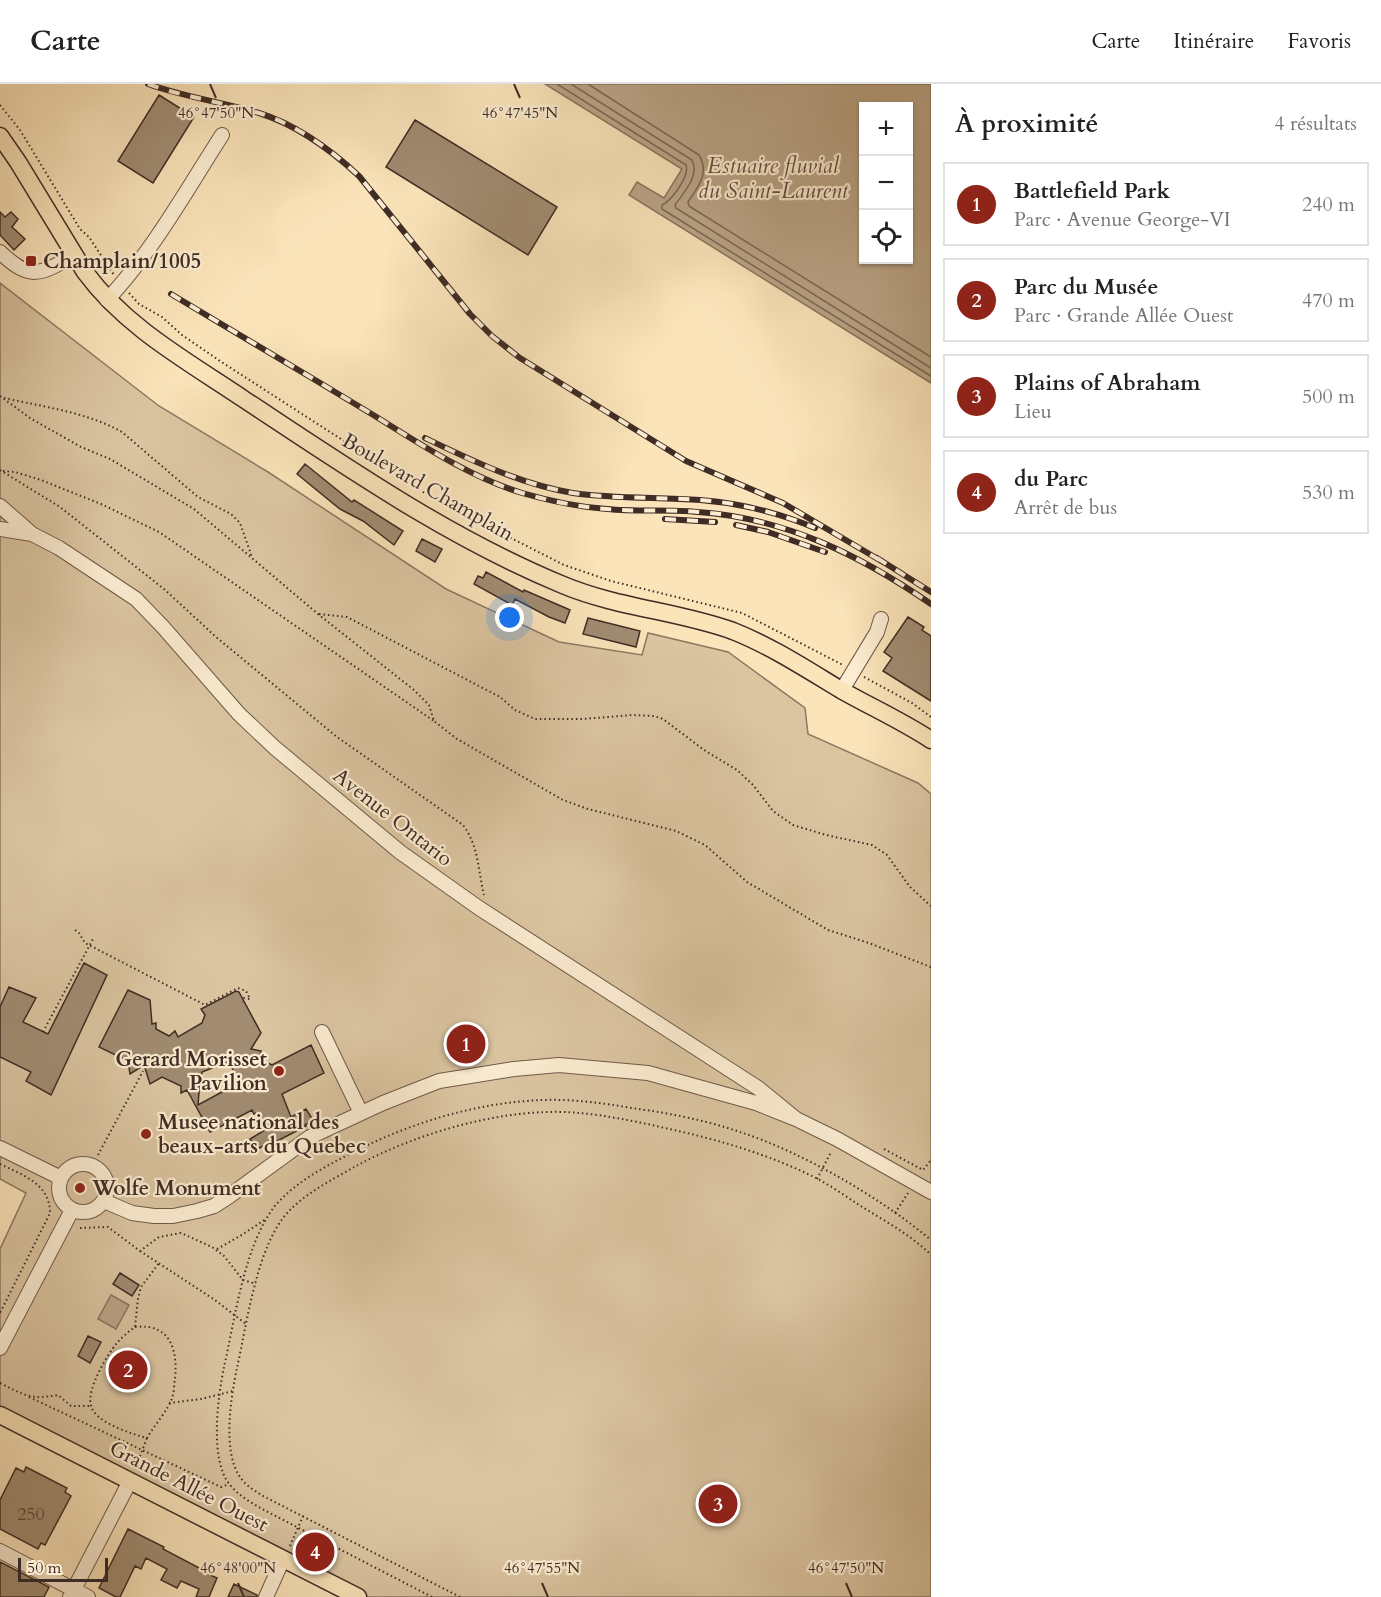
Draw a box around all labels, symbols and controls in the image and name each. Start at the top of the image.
text: Carte [30,22,101,60]
text: Carte [1091,27,1140,56]
text: Itinéraire [1173,27,1254,56]
text: Favoris [1287,27,1351,56]
map controls [859,102,913,264]
button: + [859,102,913,156]
text: 46°47'50"N [178,103,254,123]
text: 46°47'45"N [482,103,558,123]
text: À proximité [955,106,1098,141]
text: 4 résultats [1274,110,1357,137]
water label: Estuaire fluvial du Saint-Laurent [698,151,849,206]
button: − [859,156,913,210]
text: Battlefield Park [1014,176,1170,206]
text: 1 [971,191,982,218]
text: 240 m [1302,191,1355,218]
text: Parc · Avenue George-VI [1014,206,1231,233]
button: locate [859,210,913,264]
place label: Champlain/1005 [43,247,201,276]
marker: Champlain/1005 [24,254,38,268]
text: Parc du Musée [1014,272,1158,302]
text: 2 [971,287,982,314]
text: 470 m [1302,287,1355,314]
text: Parc · Grande Allée Ouest [1014,302,1233,329]
text: Plains of Abraham [1014,368,1201,398]
text: 3 [971,383,982,410]
text: 500 m [1302,383,1355,410]
text: Lieu [1014,398,1052,425]
street label: Boulevard Champlain [336,426,519,549]
text: du Parc [1014,464,1088,494]
text: 4 [971,479,982,506]
text: 530 m [1302,479,1355,506]
text: Arrêt de bus [1014,494,1117,521]
your location [495,603,524,632]
street label: Avenue Ontario [327,762,459,873]
pin: 1 [446,1022,486,1066]
place label: Gerard Morisset Pavilion [115,1045,268,1098]
marker: Gerard Morisset Pavilion [272,1064,286,1078]
place label: Musee national des beaux-arts du Quebec [158,1108,366,1161]
marker: Musee national des beaux-arts du Quebec [139,1127,153,1141]
place label: Wolfe Monument [91,1174,262,1203]
marker: Wolfe Monument [73,1181,87,1195]
pin: 2 [108,1348,148,1392]
street label: Grande Allée Ouest [104,1434,274,1539]
pin: 3 [698,1482,738,1526]
house number: 250 [17,1502,45,1527]
pin: 4 [296,1530,334,1574]
scale bar [18,1555,108,1582]
text: 50 m [27,1557,61,1579]
text: 46°48'00"N [200,1558,276,1578]
text: 46°47'55"N [504,1558,580,1578]
text: 46°47'50"N [808,1558,884,1578]

